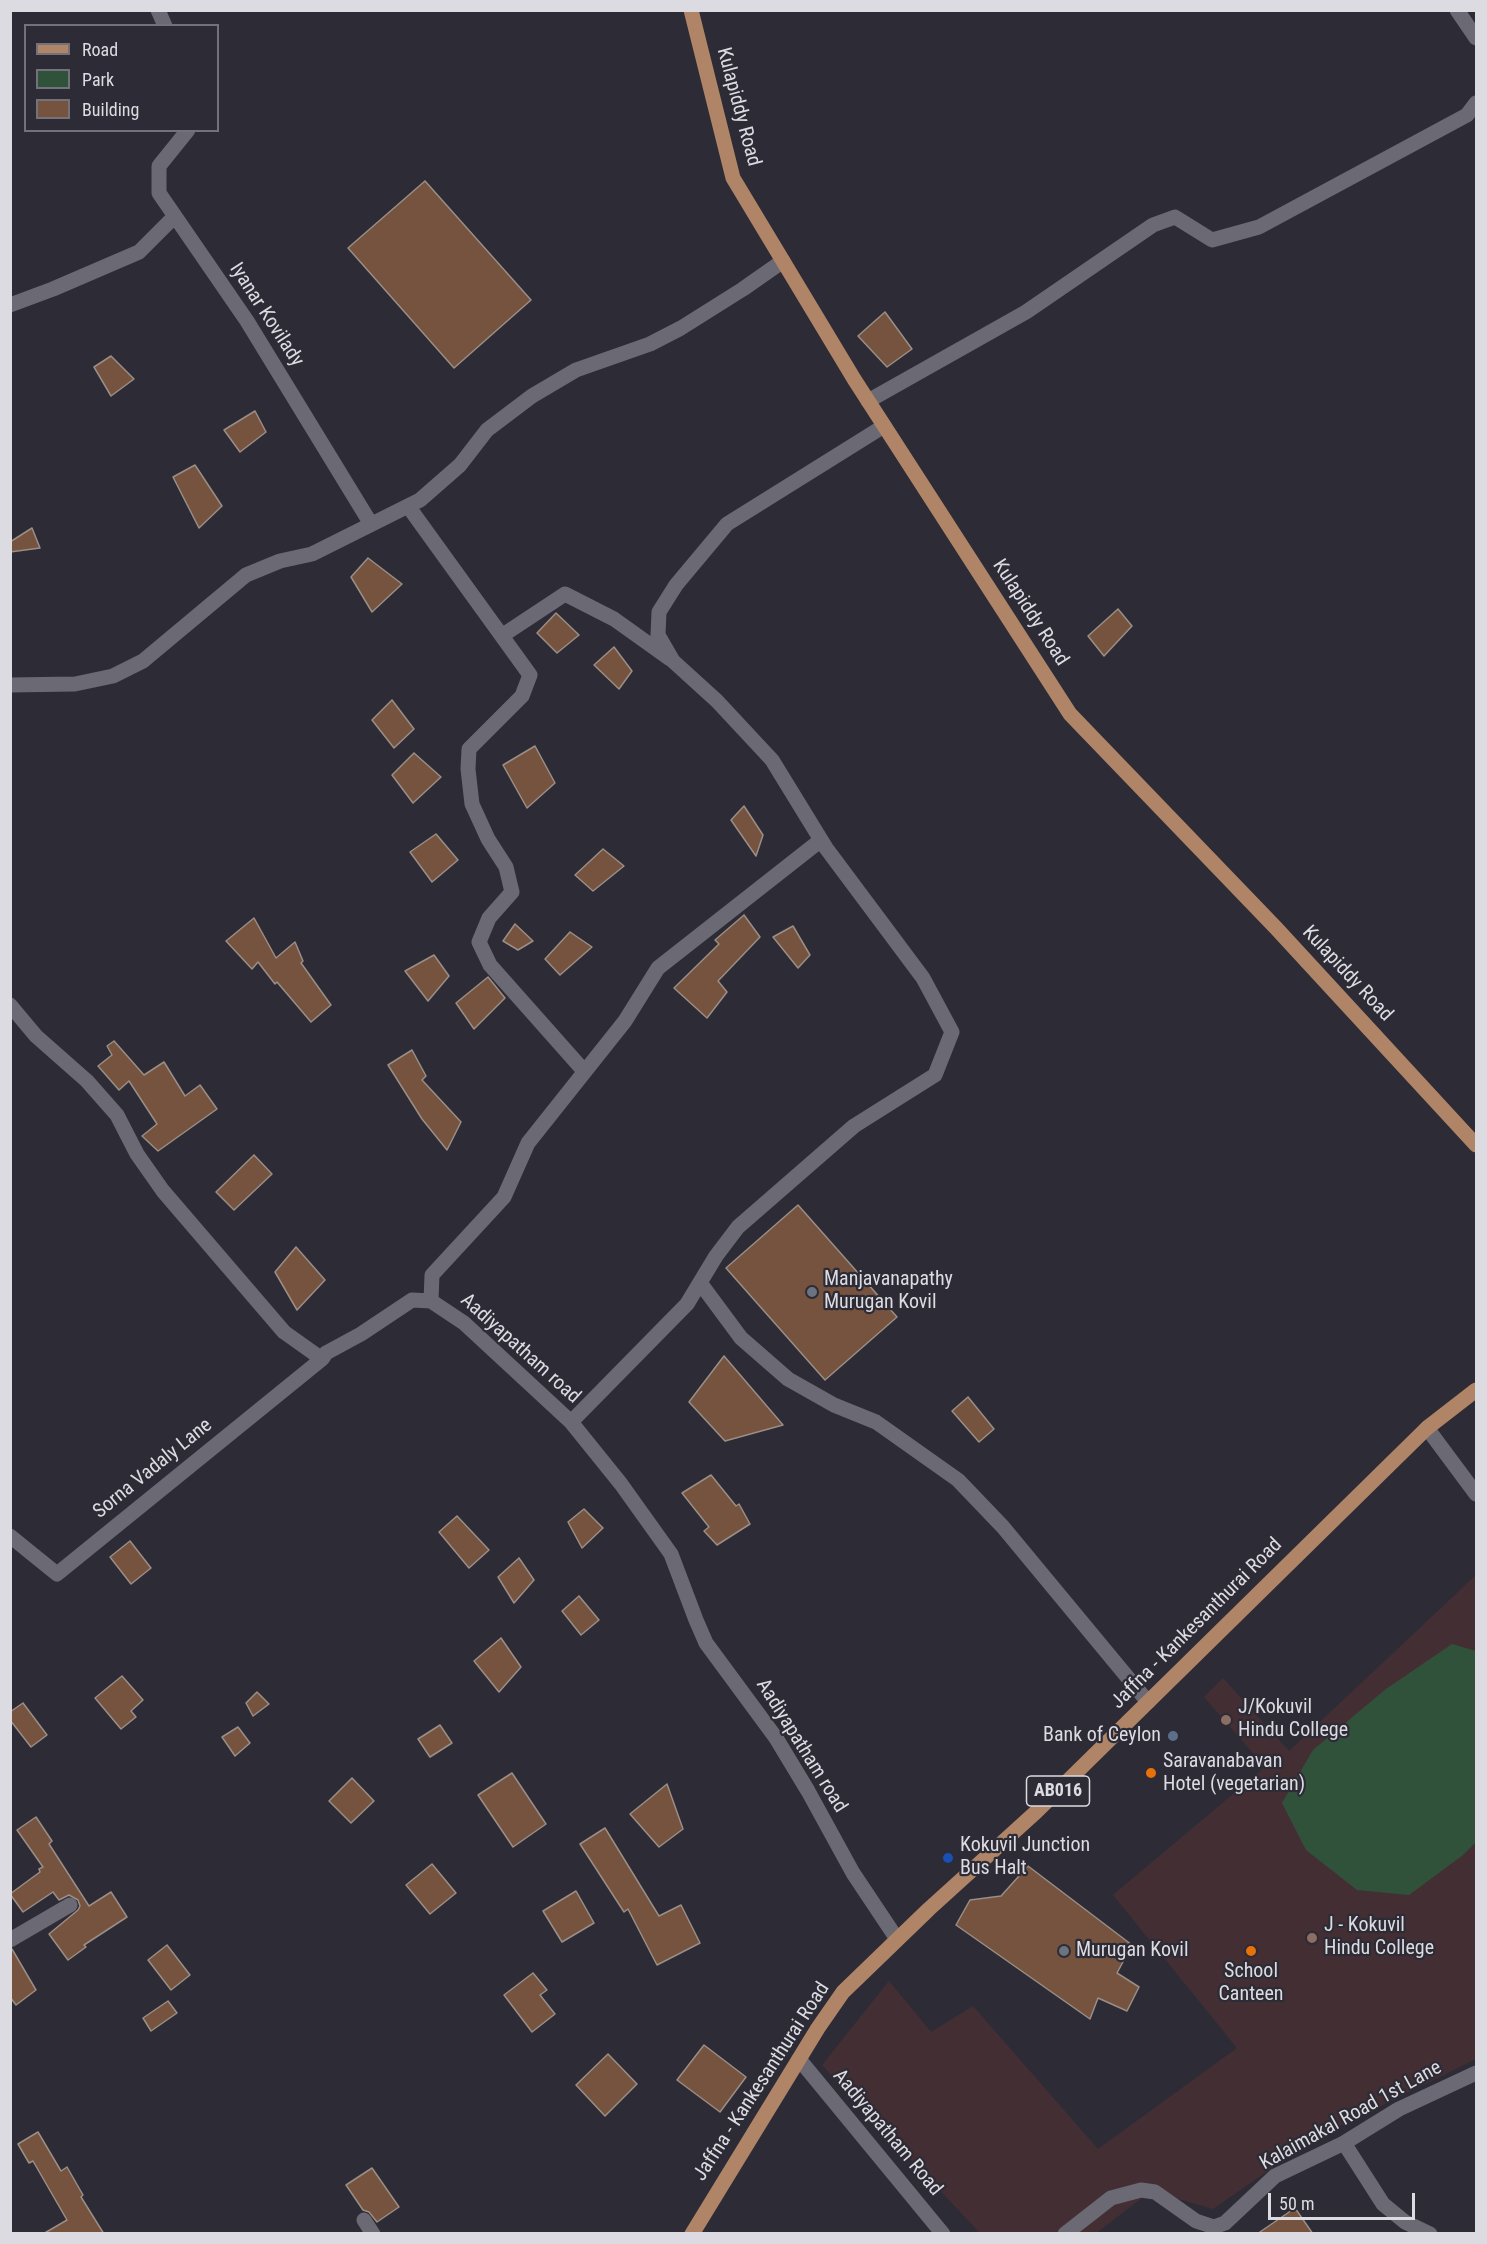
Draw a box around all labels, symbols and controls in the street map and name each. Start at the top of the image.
legend [24,24,219,132]
text: Road [82,39,118,60]
street label: Kulapiddy Road [711,45,765,169]
text: Park [82,69,114,90]
text: Building [82,99,139,120]
street label: Iyanar Kovilady [224,259,308,371]
street label: Kulapiddy Road [987,555,1073,671]
street label: Kulapiddy Road [1297,921,1397,1027]
place label: Manjavanapathy Murugan Kovil [824,1268,953,1315]
marker: Manjavanapathy Murugan Kovil [805,1285,819,1299]
street label: Aadiyapatham road [455,1289,585,1409]
street label: Sorna Vadaly Lane [89,1414,217,1524]
street label: Jaffna - Kankesanthurai Road [1107,1534,1287,1714]
street label: Aadiyapatham road [750,1675,852,1817]
place label: J/Kokuvil Hindu College [1238,1696,1348,1743]
marker: J/Kokuvil Hindu College [1219,1713,1233,1727]
place label: Bank of Ceylon [1043,1724,1161,1748]
marker: Bank of Ceylon [1166,1729,1180,1743]
place label: Saravanabavan Hotel (vegetarian) [1163,1750,1305,1797]
marker: Saravanabavan Hotel (vegetarian) [1144,1766,1158,1780]
road number: AB016 [1026,1776,1090,1806]
place label: Kokuvil Junction Bus Halt [960,1834,1090,1881]
marker: Kokuvil Junction Bus Halt [941,1851,955,1865]
place label: J - Kokuvil Hindu College [1324,1914,1434,1961]
marker: J - Kokuvil Hindu College [1305,1931,1319,1945]
place label: Murugan Kovil [1076,1939,1189,1963]
marker: Murugan Kovil [1057,1944,1071,1958]
marker: School Canteen [1244,1944,1258,1958]
place label: School Canteen [1219,1960,1283,2007]
street label: Jaffna - Kankesanthurai Road [689,1978,835,2186]
street label: Kalaimakal Road 1st Lane [1256,2056,1446,2176]
street label: Aadiyapatham Road [827,2065,947,2201]
scale bar [1271,2181,1418,2219]
text: 50 m [1279,2193,1314,2214]

